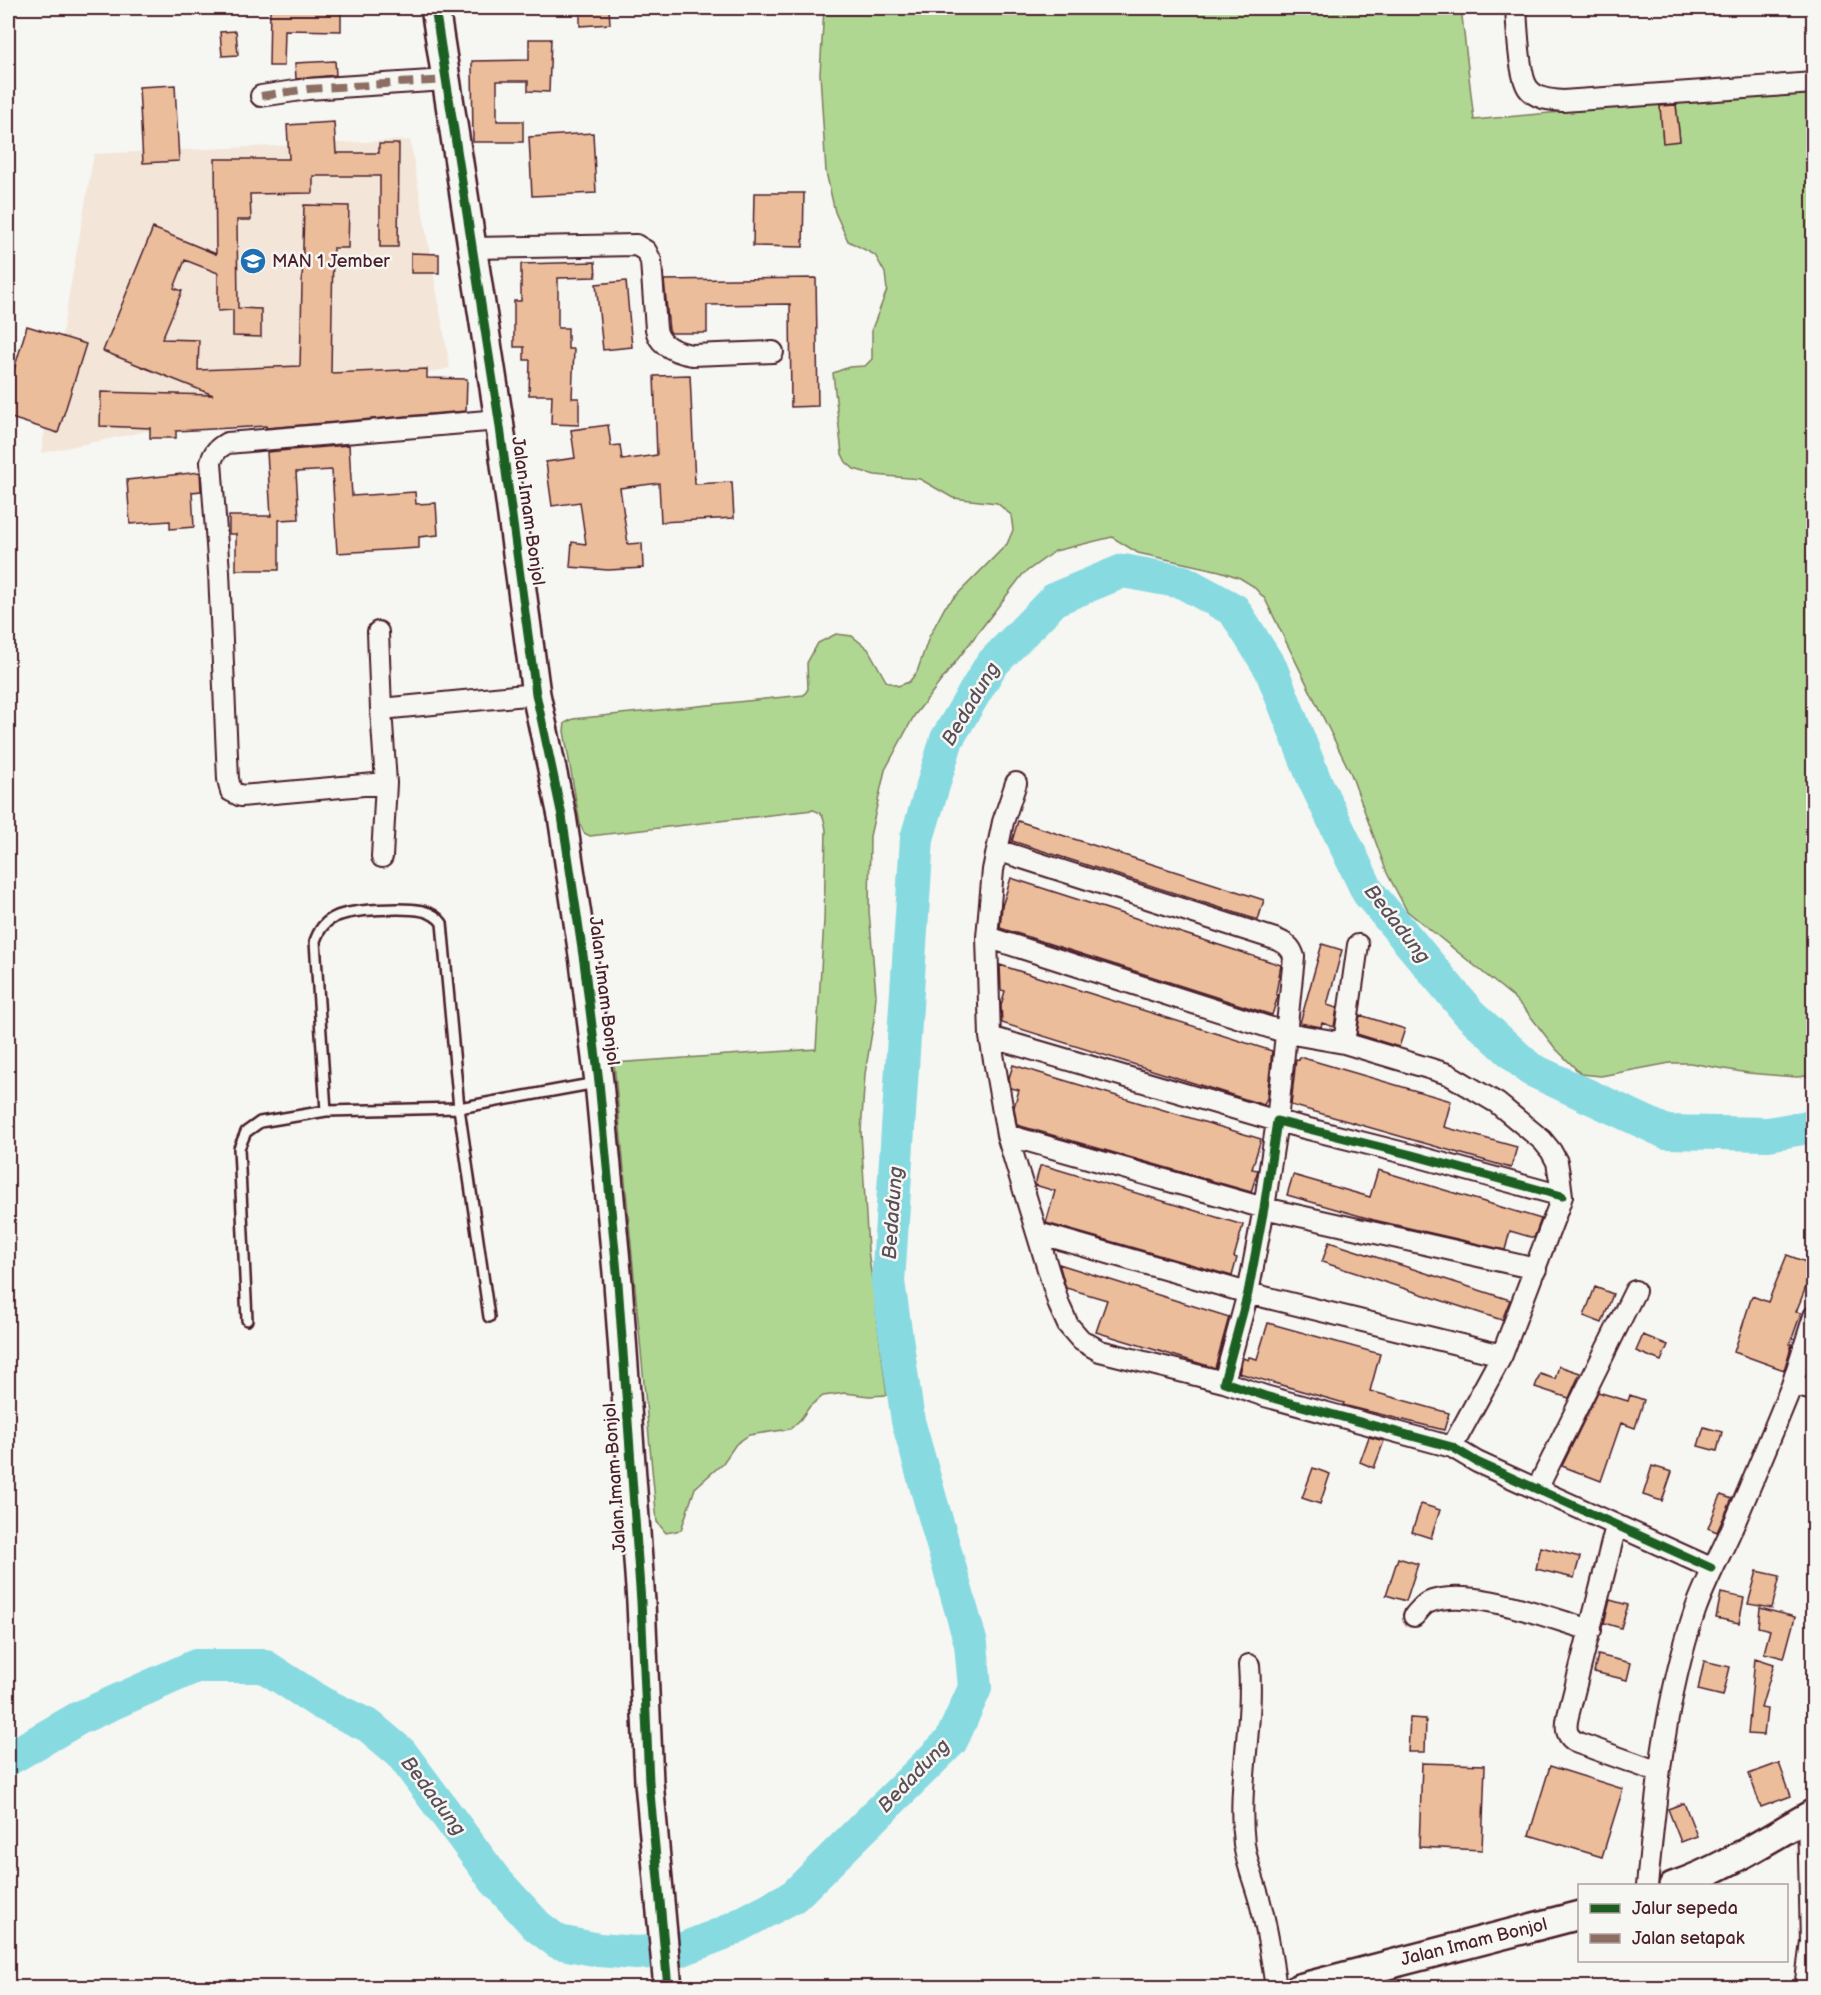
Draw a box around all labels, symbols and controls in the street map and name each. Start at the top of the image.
school or university icon: MAN 1 Jember [238,246,268,276]
place label: MAN 1 Jember [272,251,390,272]
street label: Jalan Imam Bonjol [507,435,549,587]
water label: Bedadung [937,658,1005,750]
water label: Bedadung [1359,880,1435,968]
street label: Jalan Imam Bonjol [584,915,624,1067]
water label: Bedadung [878,1166,908,1260]
street label: Jalan Imam Bonjol [599,1402,631,1554]
water label: Bedadung [873,1734,955,1818]
water label: Bedadung [395,1752,471,1840]
legend [1578,1884,1788,1962]
text: Jalur sepeda [1632,1898,1738,1919]
street label: Jalan Imam Bonjol [1399,1914,1549,1970]
text: Jalan setapak [1632,1928,1745,1949]

